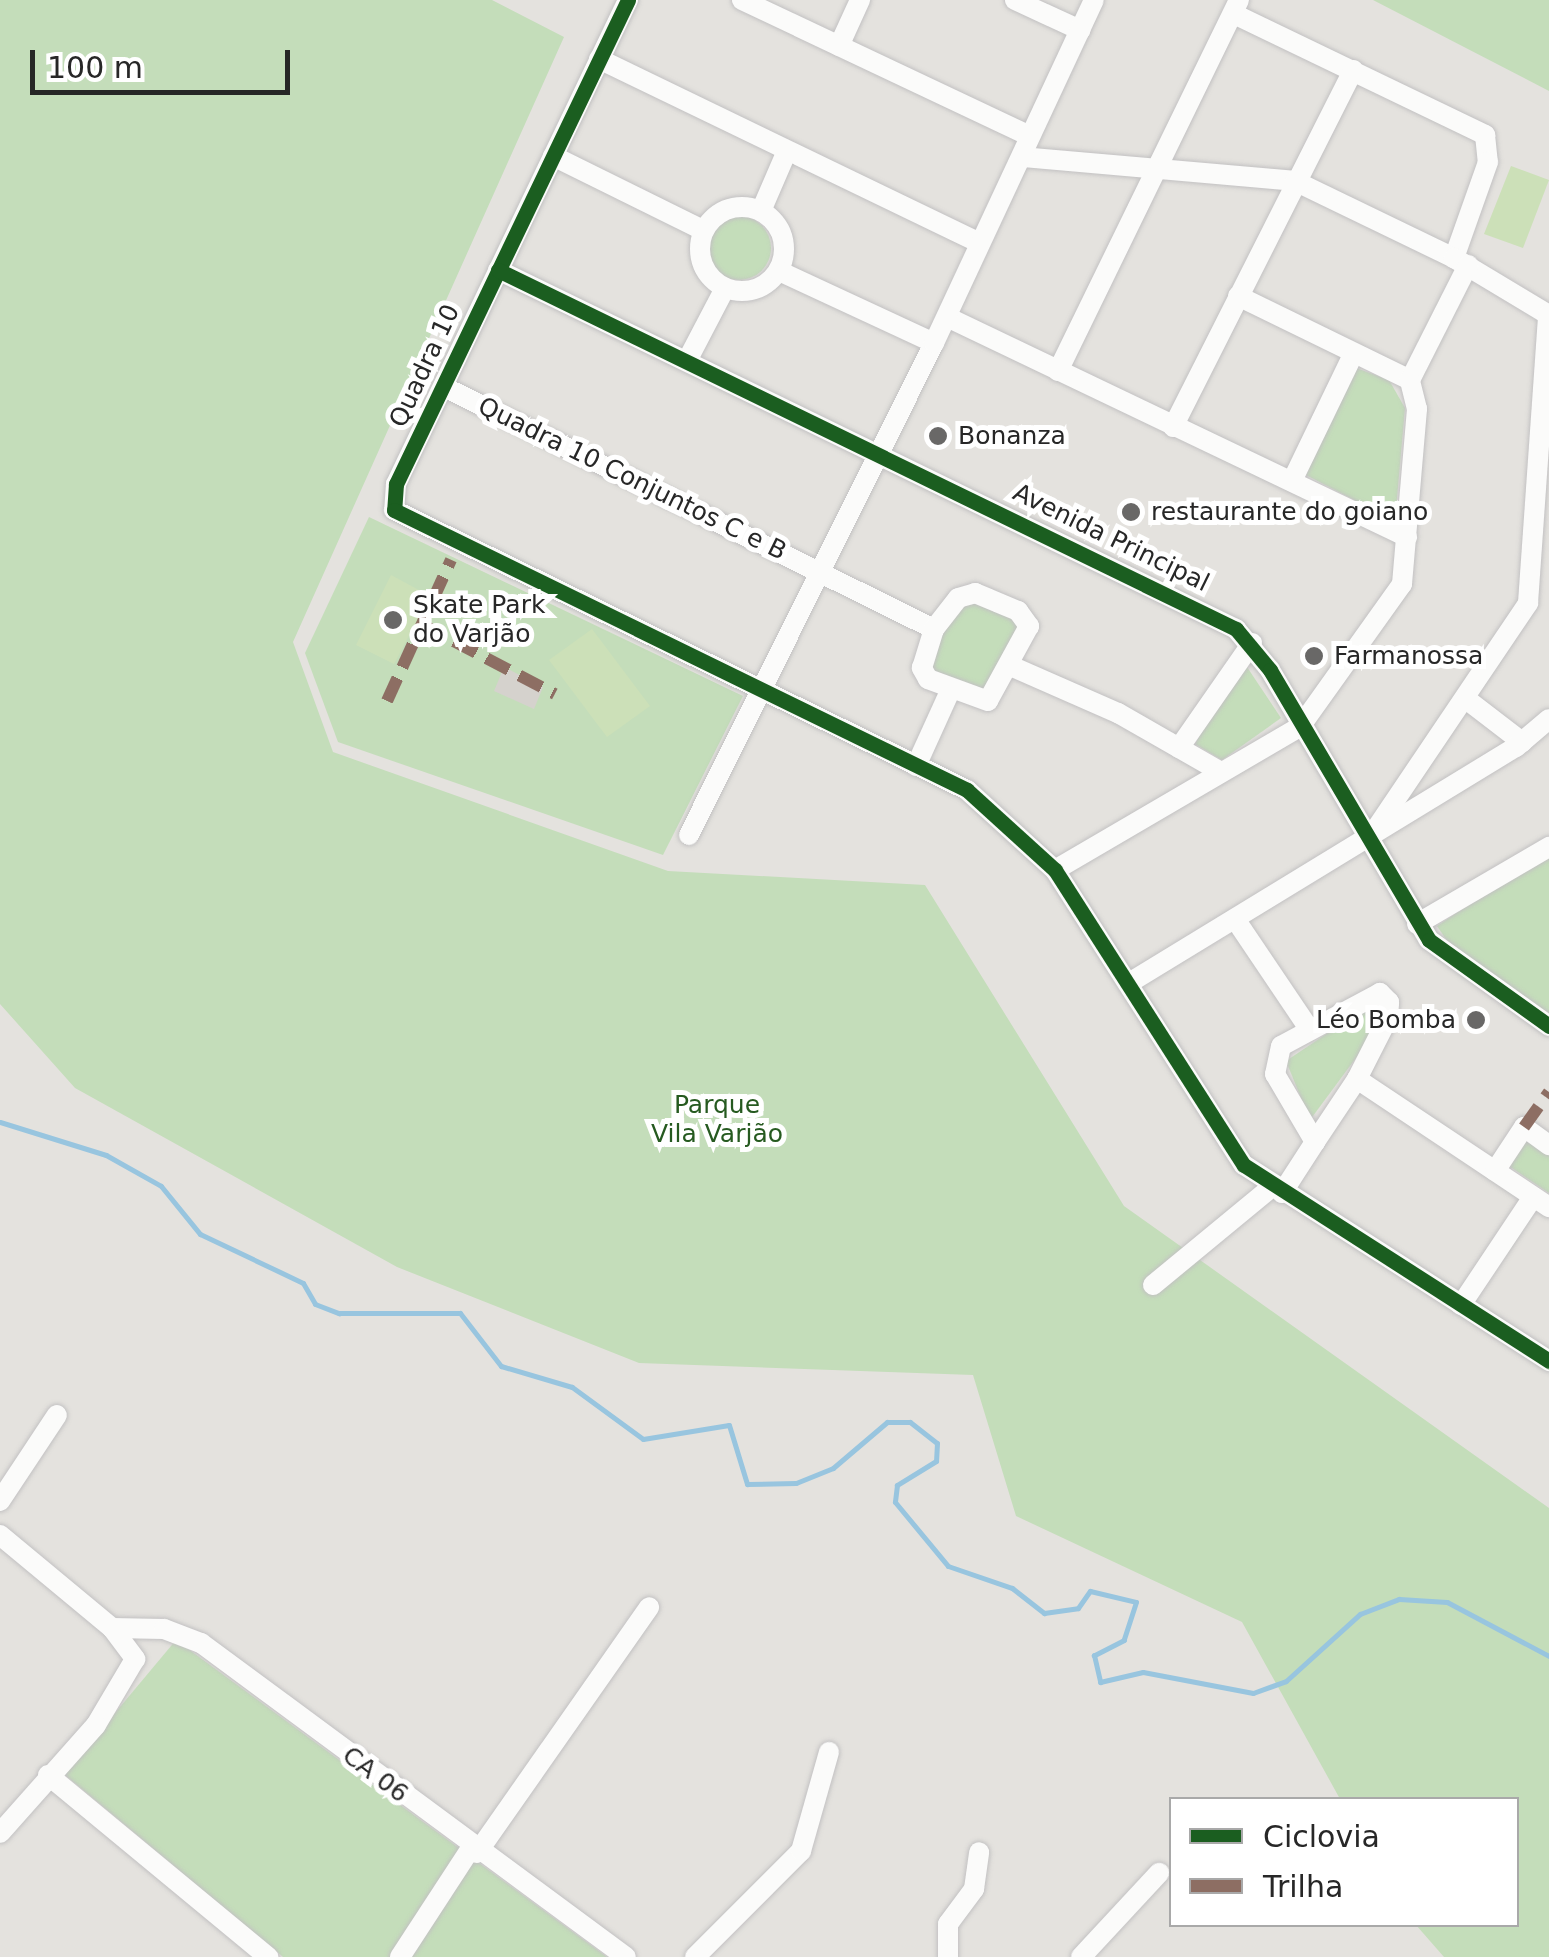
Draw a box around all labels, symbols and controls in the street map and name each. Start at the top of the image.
scale bar [35,30,295,92]
text: 100 m [47,50,143,85]
street label: Quadra 10 [383,300,467,432]
street label: Quadra 10 Conjuntos C e B [473,391,791,567]
place label: Bonanza [958,421,1066,451]
marker: Bonanza [927,425,949,447]
street label: Avenida Principal [1008,478,1214,598]
place label: restaurante do goiano [1151,497,1428,527]
marker: restaurante do goiano [1120,501,1142,523]
place label: Skate Park do Varjão [413,591,545,650]
marker: Skate Park do Varjão [382,609,404,631]
place label: Farmanossa [1334,641,1483,671]
marker: Farmanossa [1303,645,1325,667]
place label: Léo Bomba [1316,1005,1456,1035]
marker: Léo Bomba [1465,1009,1487,1031]
park label: Parque Vila Varjão [651,1091,783,1150]
street label: CA 06 [336,1741,414,1809]
legend [1169,1797,1519,1927]
text: Ciclovia [1263,1819,1380,1854]
text: Trilha [1263,1869,1343,1904]

